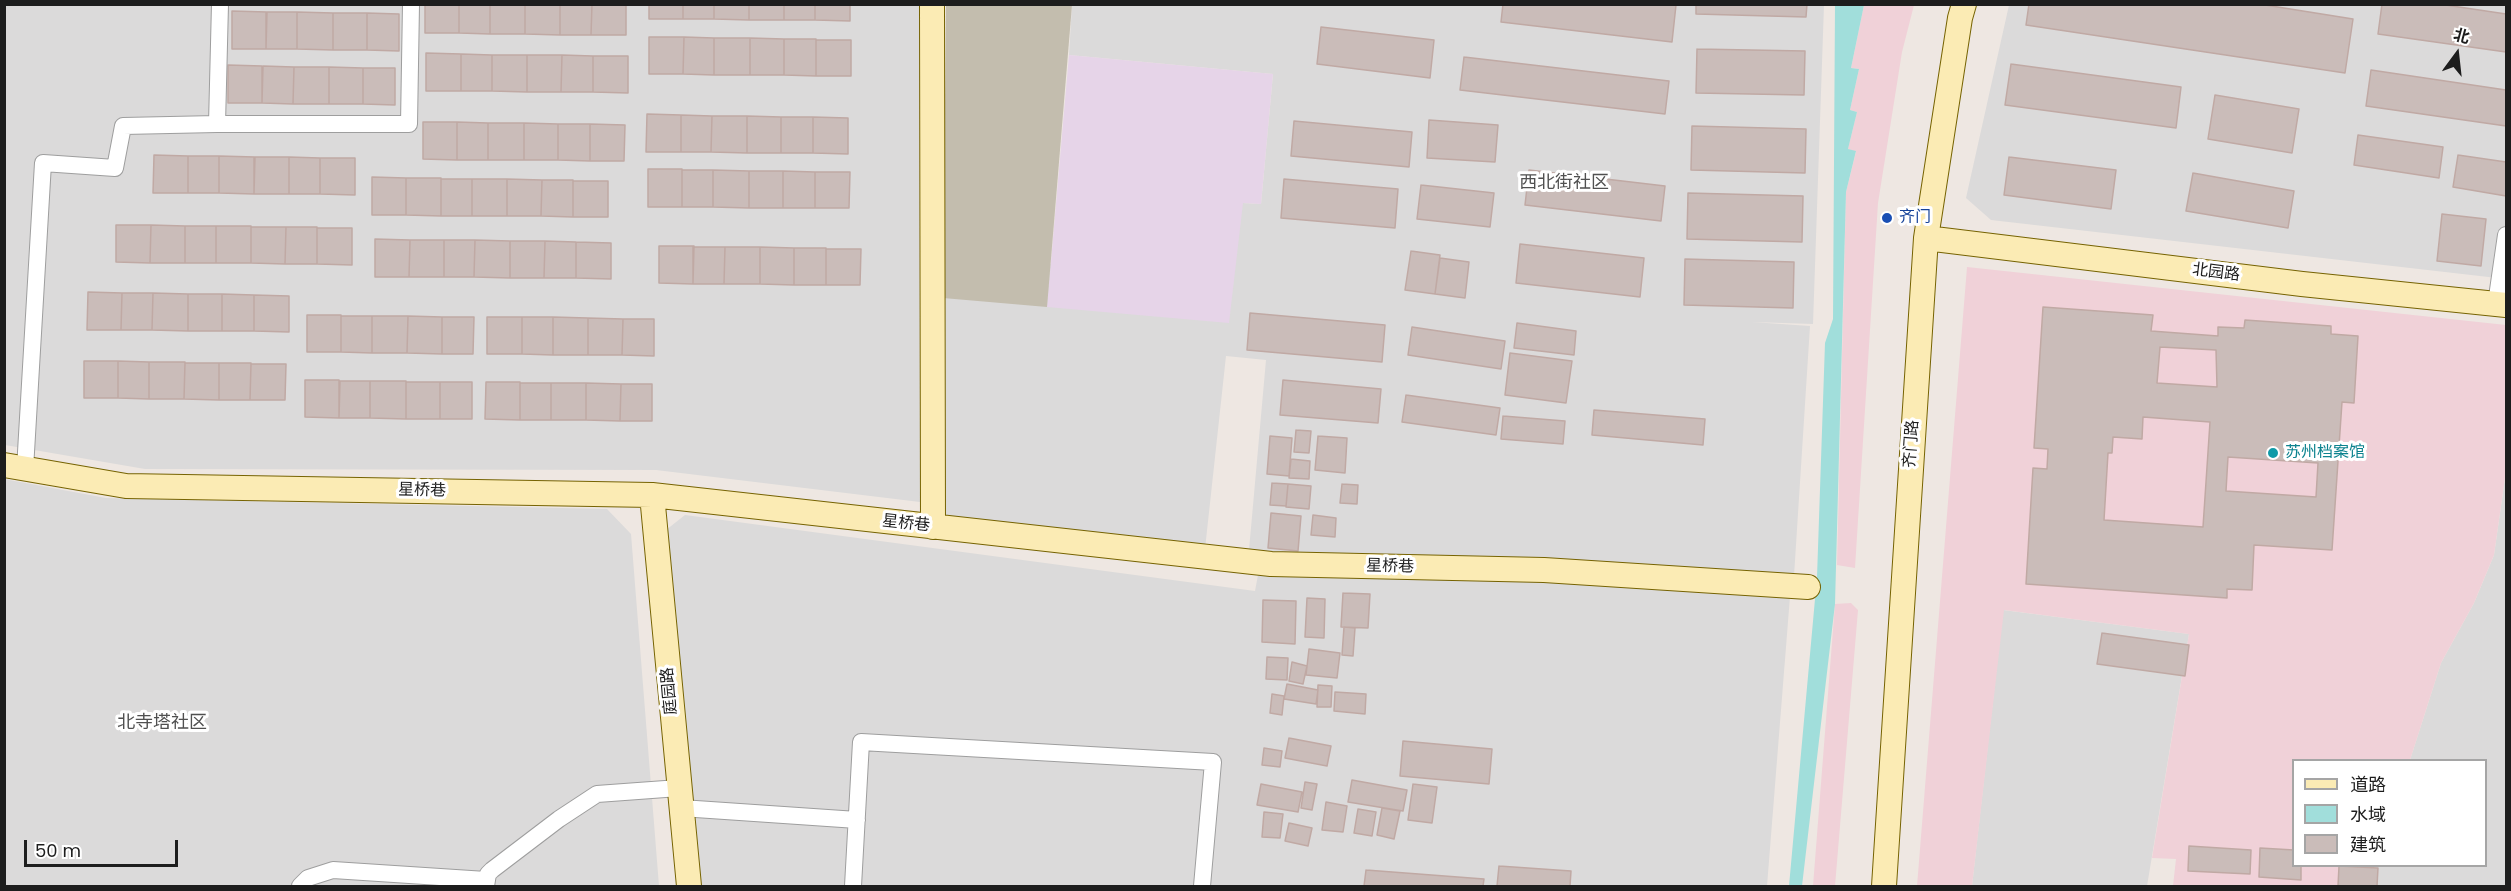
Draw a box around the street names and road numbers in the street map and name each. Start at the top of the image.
street label: 北园路 [2191,261,2241,285]
street label: 齐门路 [1901,419,1923,469]
street label: 星桥巷 [398,481,446,501]
street label: 星桥巷 [881,512,931,536]
street label: 星桥巷 [1366,557,1414,577]
street label: 庭园路 [658,666,682,716]

